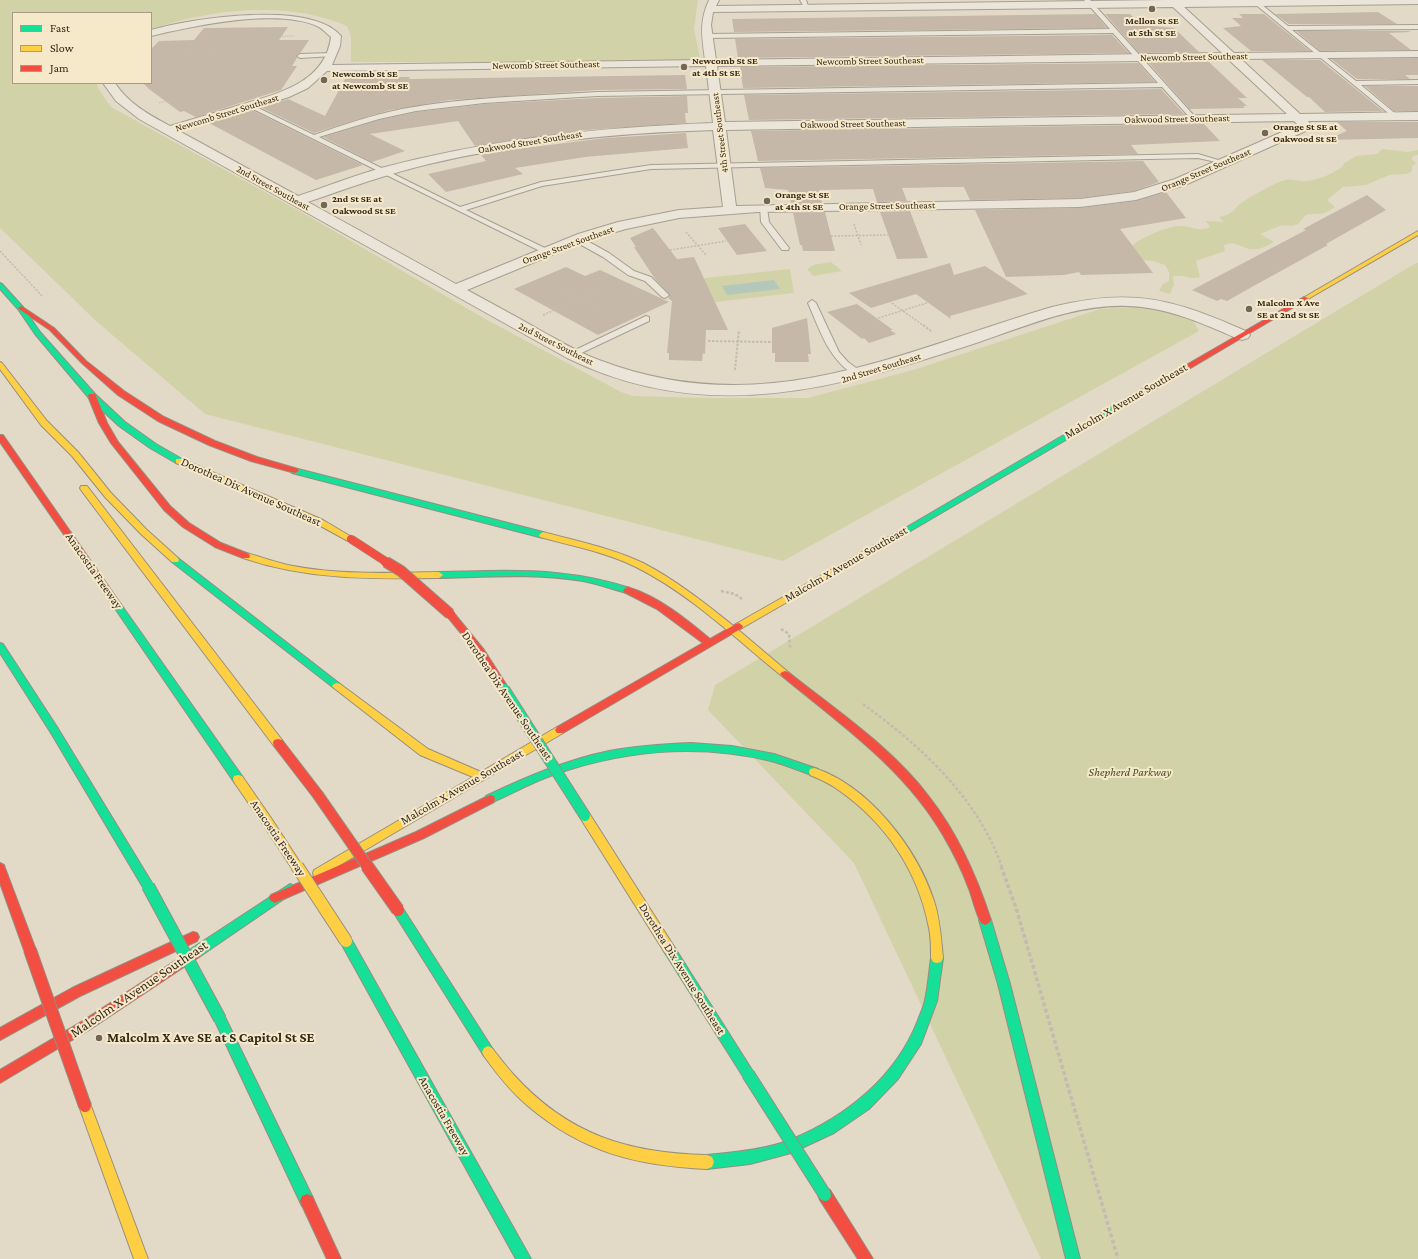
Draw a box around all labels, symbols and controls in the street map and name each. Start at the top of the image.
marker: Mellon St SE at 5th St SE [1147,4,1157,14]
legend [12,12,152,84]
place label: Mellon St SE at 5th St SE [1125,15,1179,38]
text: Fast [50,21,70,35]
text: Slow [50,41,74,55]
street label: Newcomb Street Southeast [1140,50,1248,64]
street label: Newcomb Street Southeast [816,54,924,68]
place label: Newcomb St SE at 4th St SE [692,55,758,78]
street label: Newcomb Street Southeast [492,58,600,72]
text: Jam [50,61,69,75]
marker: Newcomb St SE at 4th St SE [679,62,689,72]
place label: Newcomb St SE at Newcomb St SE [332,68,408,92]
marker: Newcomb St SE at Newcomb St SE [319,75,329,85]
street label: Newcomb Street Southeast [174,92,280,134]
street label: 4th Street Southeast [709,92,731,174]
street label: Oakwood Street Southeast [1124,112,1230,126]
street label: Oakwood Street Southeast [800,117,906,131]
place label: Orange St SE at Oakwood St SE [1273,121,1338,144]
street label: Oakwood Street Southeast [477,128,583,156]
marker: Orange St SE at Oakwood St SE [1260,128,1270,138]
street label: Orange Street Southeast [1159,146,1253,194]
street label: 2nd Street Southeast [234,163,312,213]
place label: Orange St SE at 4th St SE [775,189,829,212]
place label: 2nd St SE at Oakwood St SE [332,193,396,216]
marker: Orange St SE at 4th St SE [762,196,772,206]
street label: Orange Street Southeast [839,199,935,213]
marker: 2nd St SE at Oakwood St SE [319,200,329,210]
street label: Orange Street Southeast [521,223,615,267]
place label: Malcolm X Ave SE at 2nd St SE [1257,297,1319,320]
marker: Malcolm X Ave SE at 2nd St SE [1244,304,1254,314]
street label: 2nd Street Southeast [517,320,595,368]
street label: 2nd Street Southeast [840,350,922,386]
street label: Malcolm X Avenue Southeast [1062,360,1190,442]
street label: Dorothea Dix Avenue Southeast [179,455,323,529]
street label: Malcolm X Avenue Southeast [782,523,910,605]
street label: Anacostia Freeway [62,530,126,612]
street label: Dorothea Dix Avenue Southeast [459,629,555,763]
street label: Malcolm X Avenue Southeast [398,746,526,828]
park label: Shepherd Parkway [1089,765,1171,779]
street label: Anacostia Freeway [247,797,309,879]
street label: Dorothea Dix Avenue Southeast [636,901,728,1037]
street label: Malcolm X Avenue Southeast [67,937,211,1041]
place label: Malcolm X Ave SE at S Capitol St SE [107,1030,314,1046]
marker: Malcolm X Ave SE at S Capitol St SE [94,1033,104,1043]
street label: Anacostia Freeway [415,1074,473,1158]

